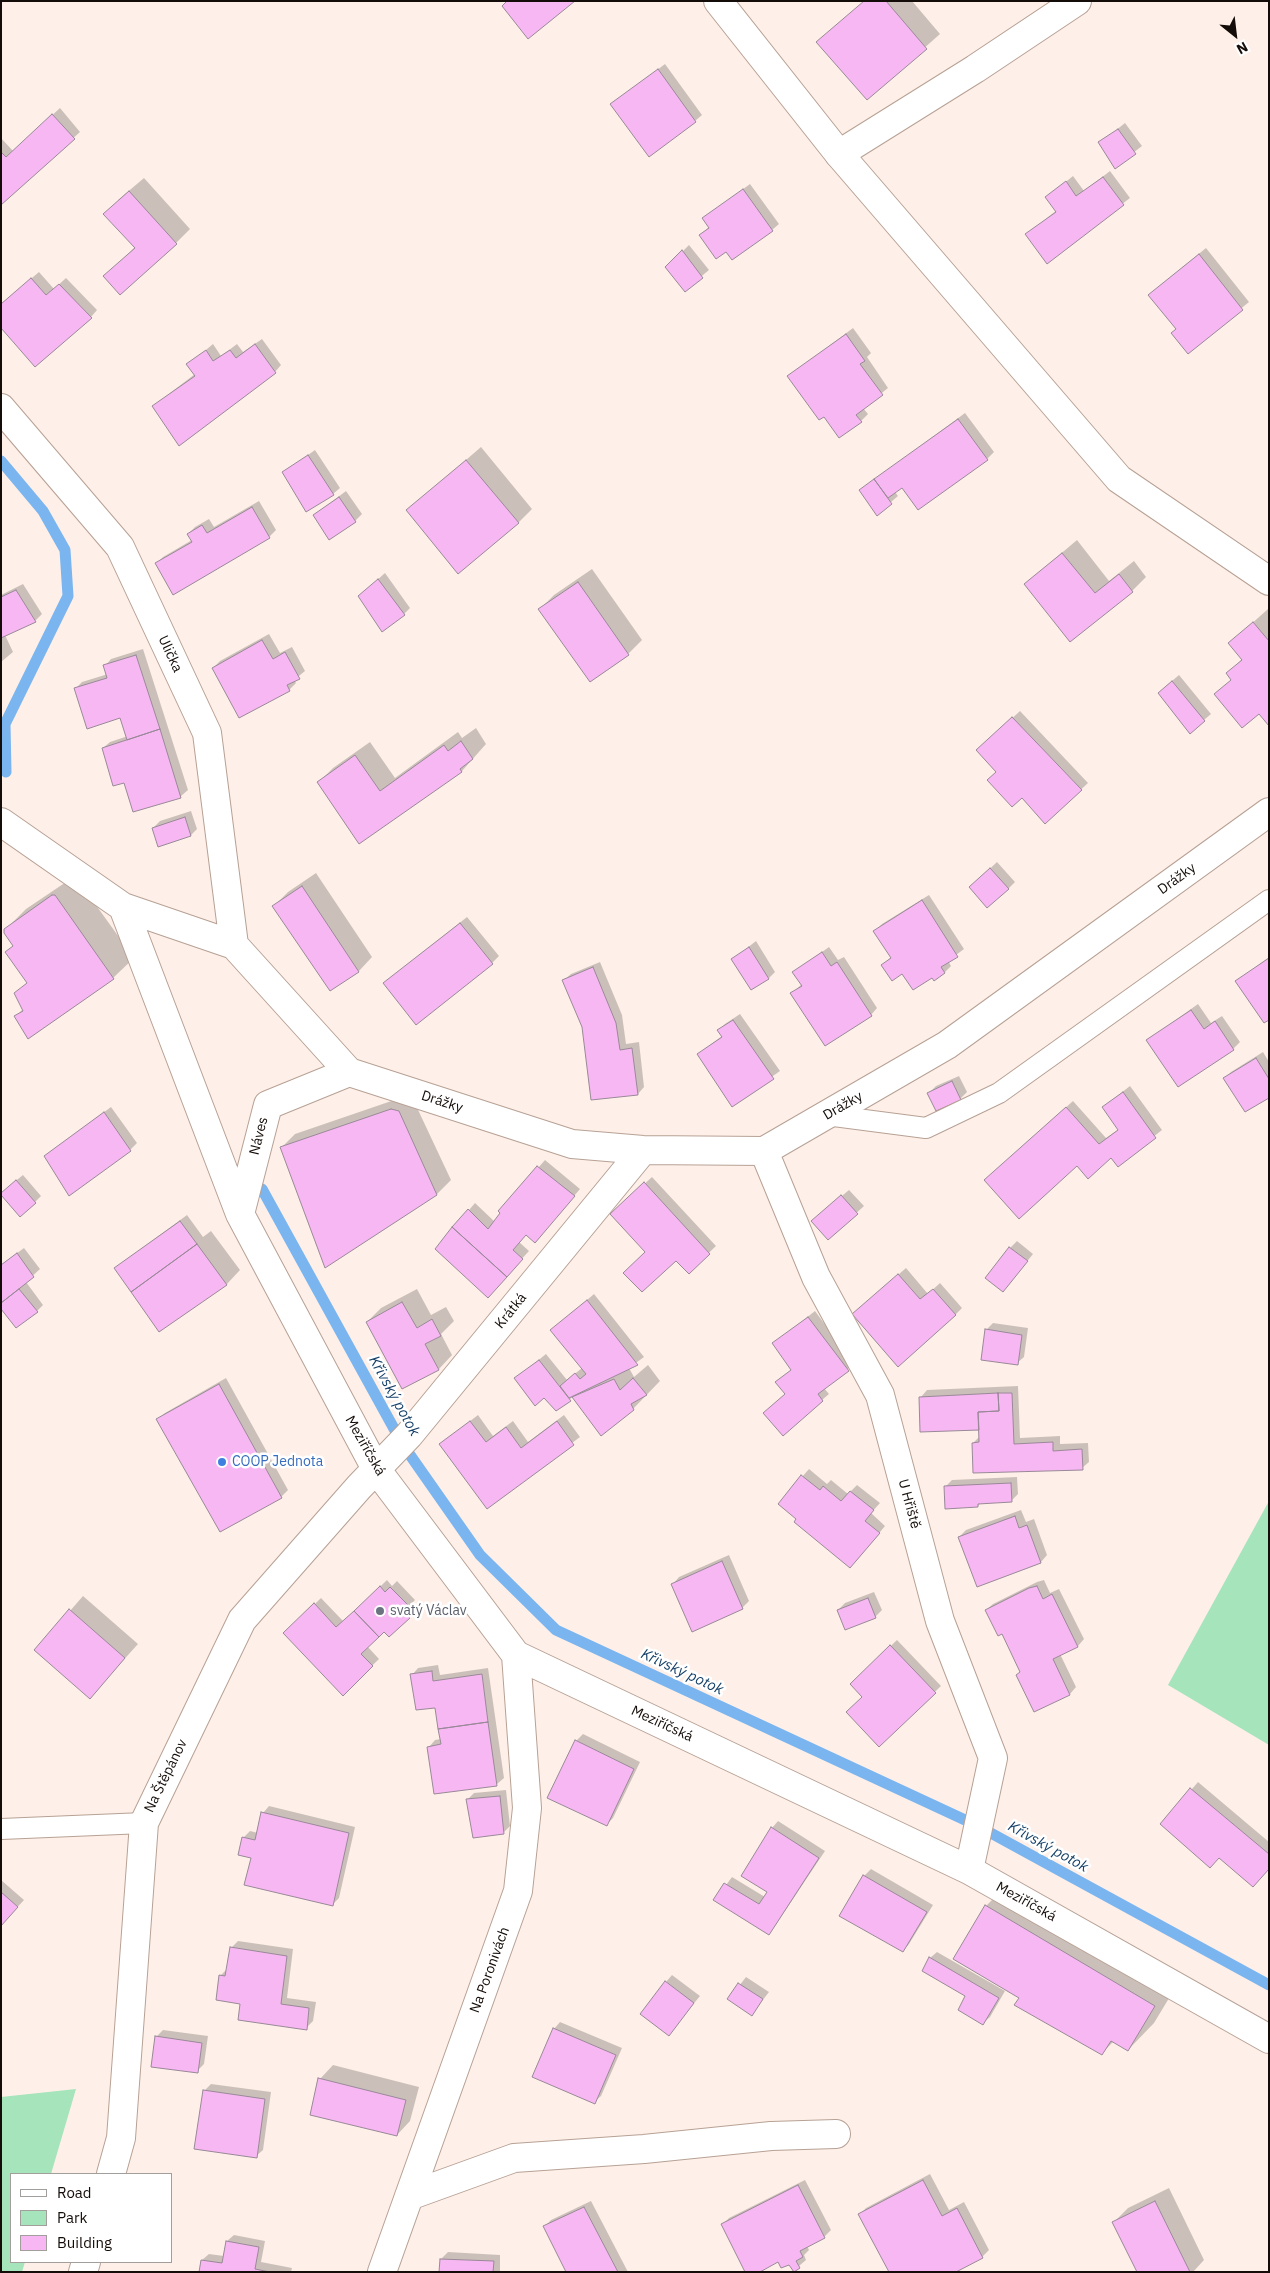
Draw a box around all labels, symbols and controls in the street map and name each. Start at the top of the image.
north arrow [1210,10,1260,60]
text: N [1233,38,1251,58]
street label: Ulička [154,633,186,675]
street label: Drážky [1155,860,1199,898]
street label: Drážky [419,1087,465,1117]
street label: Drážky [820,1088,866,1124]
street label: Náves [246,1115,272,1157]
street label: Krátká [492,1290,530,1332]
water label: Křivský potok [365,1353,423,1439]
street label: Meziříčská [341,1413,389,1479]
place label: COOP Jednota [232,1454,323,1470]
marker: COOP Jednota [216,1456,228,1468]
street label: U Hřiště [894,1477,924,1531]
place label: svatý Václav [390,1603,467,1619]
marker: svatý Václav [374,1605,386,1617]
water label: Křivský potok [638,1645,726,1699]
street label: Meziříčská [628,1702,696,1746]
street label: Na Štěpánov [141,1737,191,1815]
water label: Křivský potok [1005,1818,1091,1876]
street label: Meziříčská [993,1879,1059,1925]
street label: Na Poronivách [467,1925,513,2015]
legend [10,2173,172,2263]
text: Road [57,2183,92,2202]
text: Park [57,2208,87,2227]
text: Building [57,2233,112,2252]

